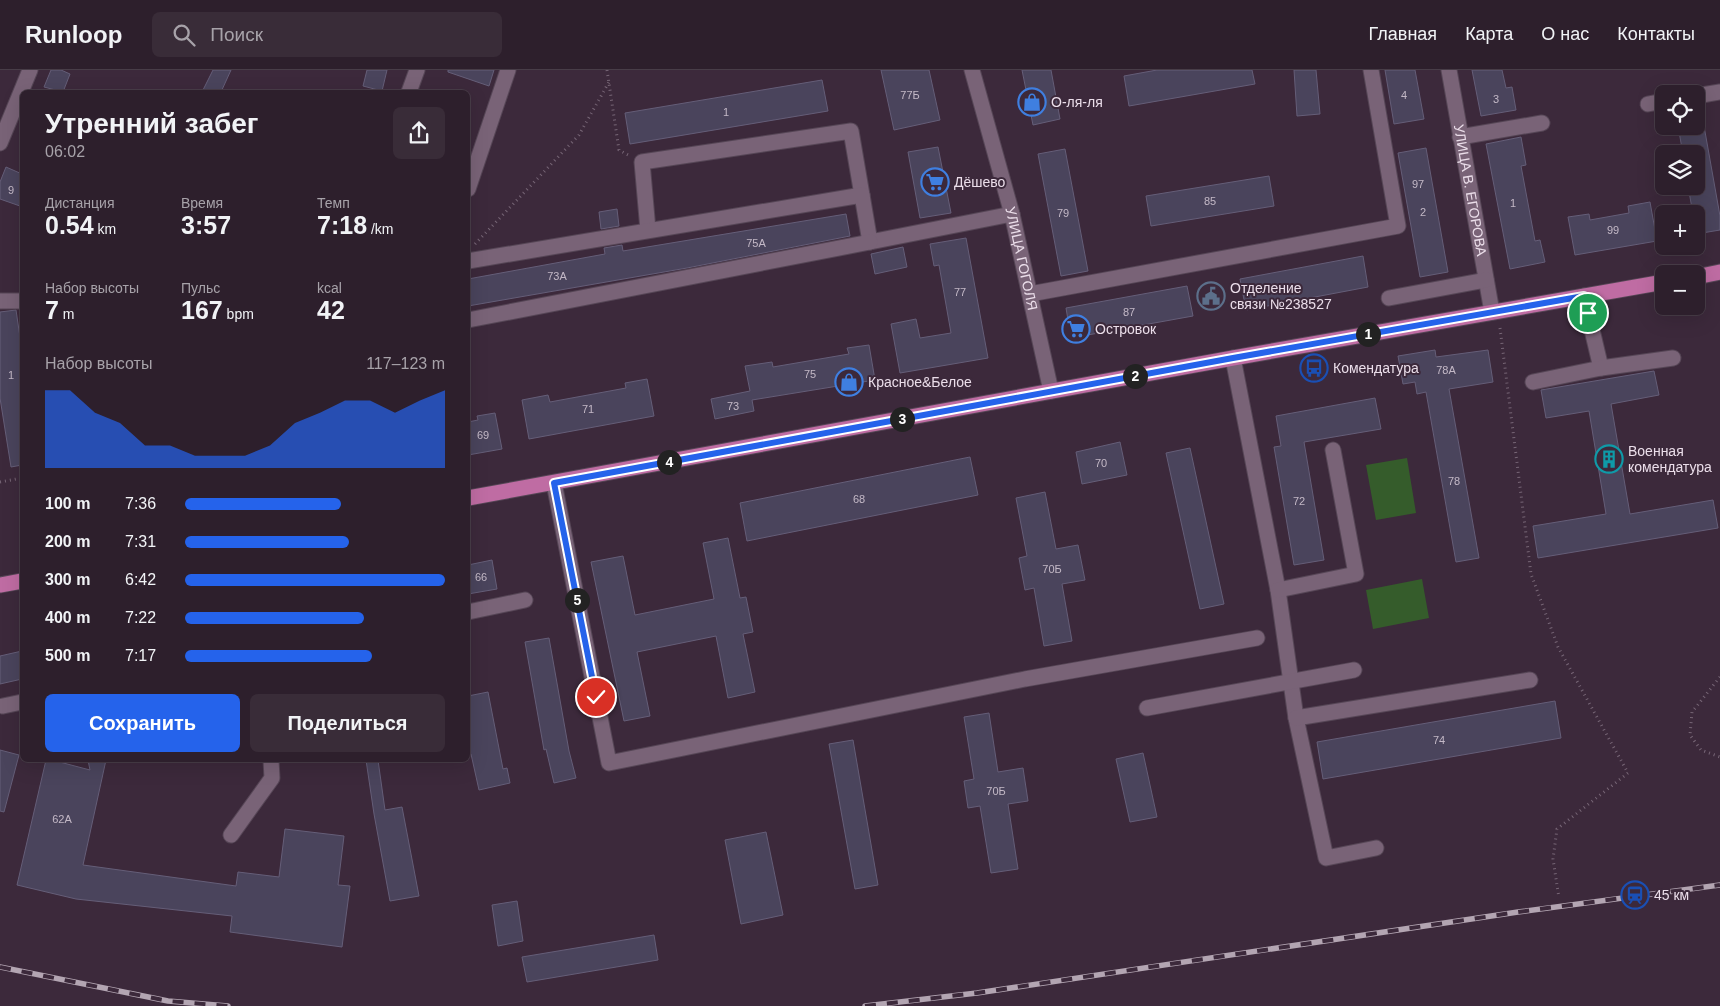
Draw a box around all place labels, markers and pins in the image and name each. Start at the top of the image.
shop icon: О-ля-ля [1017,87,1047,117]
place label: О-ля-ля [1051,94,1103,110]
supermarket icon: Дёшево [920,167,950,197]
place label: Дёшево [954,174,1006,190]
place label: Отделение связи №238527 [1230,280,1332,312]
public building icon: Отделение связи №238527 [1196,281,1226,311]
pin [1567,292,1609,334]
supermarket icon: Островок [1061,314,1091,344]
place label: Островок [1095,321,1157,337]
pin: 1 [1356,322,1380,346]
bus stop icon: Комендатура [1299,353,1329,383]
place label: Комендатура [1333,360,1419,376]
pin: 2 [1122,364,1148,388]
shop icon: Красное&Белое [834,367,864,397]
place label: Красное&Белое [868,374,972,390]
pin: 3 [890,406,914,432]
place label: Военная комендатура [1628,443,1712,475]
building icon: Военная комендатура [1594,444,1624,474]
pin: 4 [656,450,682,474]
pin: 5 [564,588,590,612]
pin [575,676,617,718]
station icon: 45 км [1620,880,1650,910]
place label: 45 км [1654,887,1689,903]

